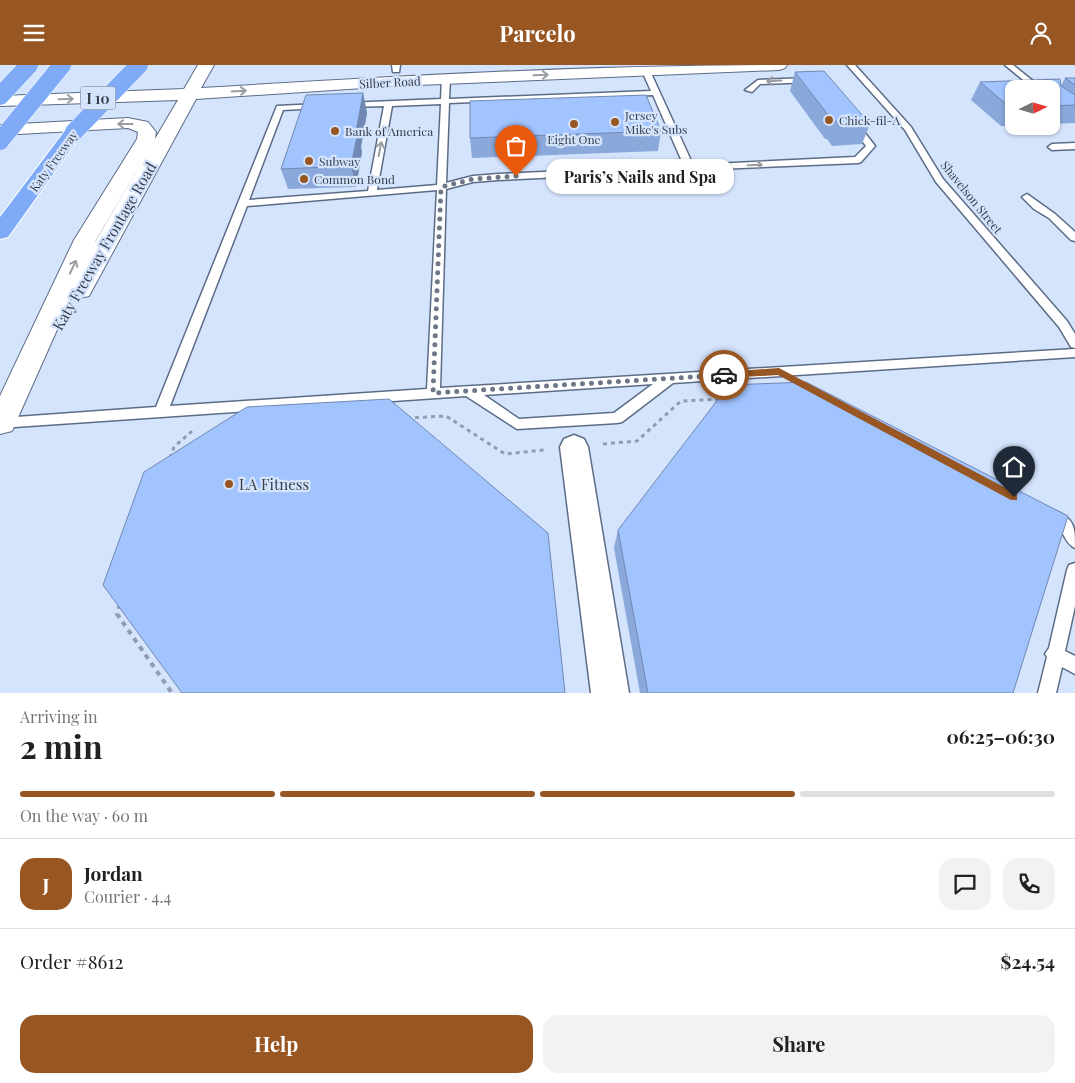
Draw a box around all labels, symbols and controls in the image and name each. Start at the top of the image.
text: Parcelo [499,18,576,48]
icon: menu [20,19,48,47]
icon: person [1027,19,1055,47]
one-way arrow [532,70,549,80]
street label: Silber Road [359,72,421,92]
one-way arrow [766,77,782,86]
north arrow [1005,80,1060,135]
map controls [1005,80,1060,135]
one-way arrow [230,86,246,95]
road number: I 10 [80,87,116,109]
one-way arrow [58,94,74,103]
place label: Jersey Mike's Subs [624,107,687,137]
place label: Chick-fil-A [839,112,901,128]
marker: Chick-fil-A [823,114,835,126]
marker: Jersey Mike's Subs [609,116,621,128]
marker: Eight One [568,118,580,130]
one-way arrow [118,119,134,129]
place label: Bank of America [345,123,433,139]
marker: Bank of America [329,125,341,137]
pin [495,125,537,176]
street label: Katy Freeway [25,127,81,195]
place label: Eight One [547,131,601,147]
icon: bag [502,132,530,160]
one-way arrow [376,141,386,157]
place label: Subway [319,153,360,169]
marker: Subway [303,155,315,167]
street label: Shavelson Street [938,157,1007,237]
street label: Katy Freeway Frontage Road [47,158,161,334]
callout: Paris’s Nails and Spa [546,159,734,193]
one-way arrow [747,160,763,169]
text: Paris’s Nails and Spa [564,166,716,187]
place label: Common Bond [314,171,395,187]
marker: Common Bond [298,173,310,185]
one-way arrow [69,260,78,275]
courier [699,350,749,400]
icon: car [710,361,738,389]
pin [993,446,1035,497]
icon: home [1000,453,1028,481]
place label: LA Fitness [239,474,309,494]
marker: LA Fitness [223,478,235,490]
text: Arriving in [20,706,98,727]
text: 06:25–06:30 [947,723,1055,749]
text: 2 min [20,724,103,767]
text: On the way · 60 m [20,805,148,826]
button: chat [939,858,991,910]
button: phone [1003,858,1055,910]
text: Jordan [84,860,143,886]
text: J [43,871,49,897]
text: Courier · 4.4 [84,886,171,907]
text: Order #8612 [20,948,124,974]
text: $24.54 [1001,948,1055,974]
button: Help [20,1015,533,1073]
button: Share [543,1015,1055,1073]

